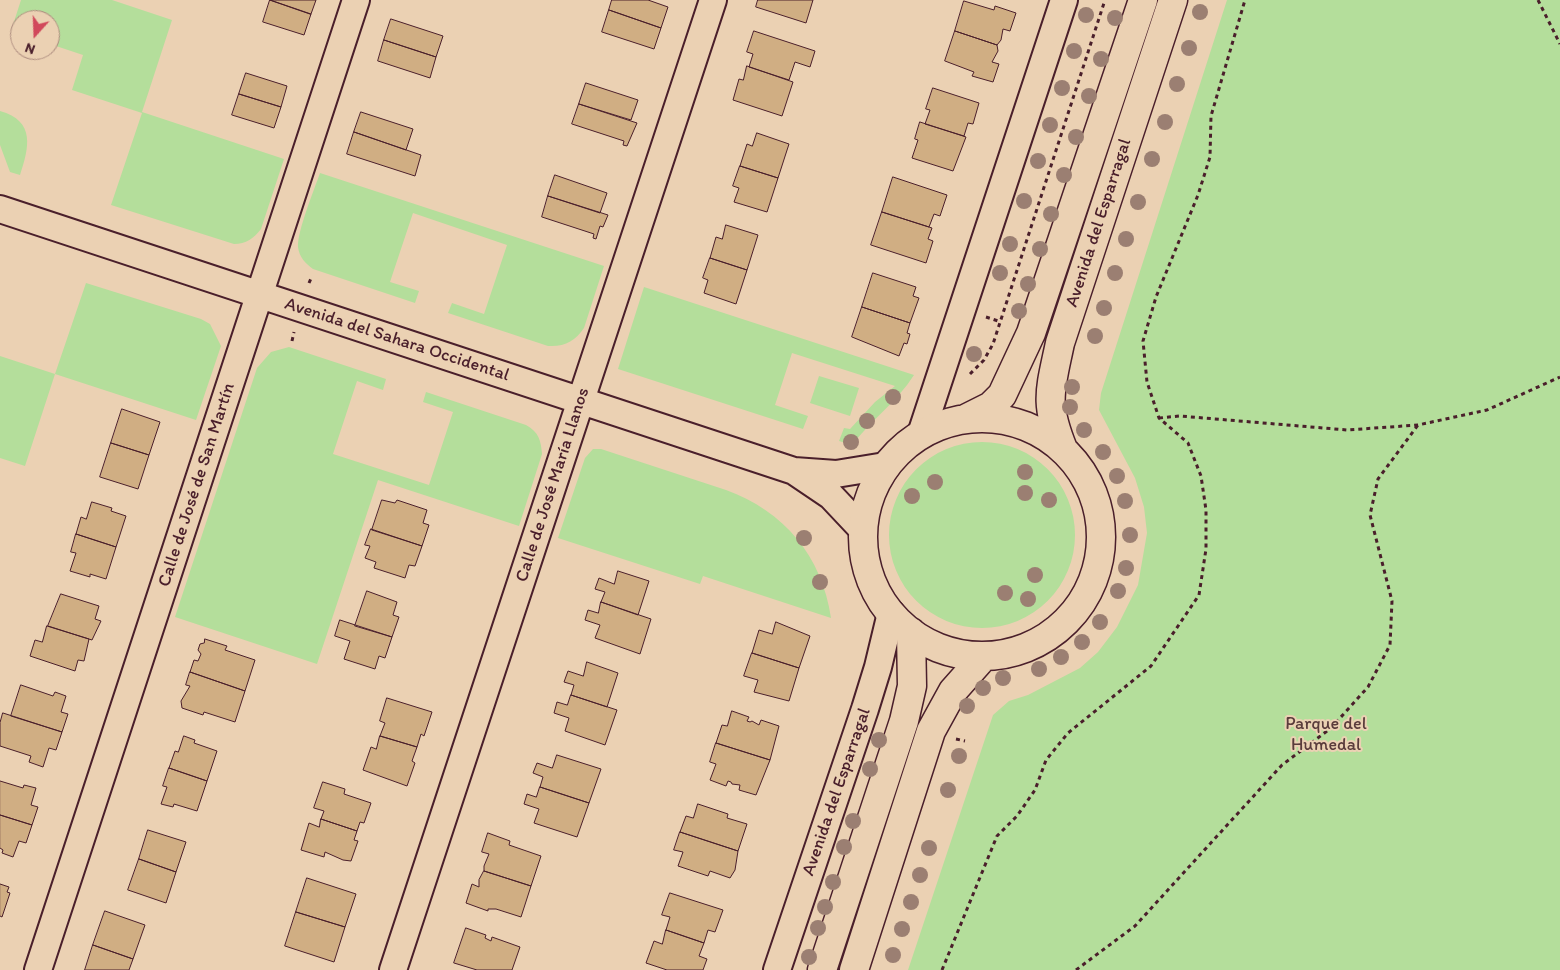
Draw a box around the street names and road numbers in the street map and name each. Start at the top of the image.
street label: Avenida del Esparragal [1062,136,1136,310]
street label: Avenida del Sahara Occidental [282,293,512,387]
street label: Calle de José de San Martín [154,380,240,590]
street label: Calle de José María Llanos [511,385,595,585]
street label: Avenida del Esparragal [798,705,876,879]

